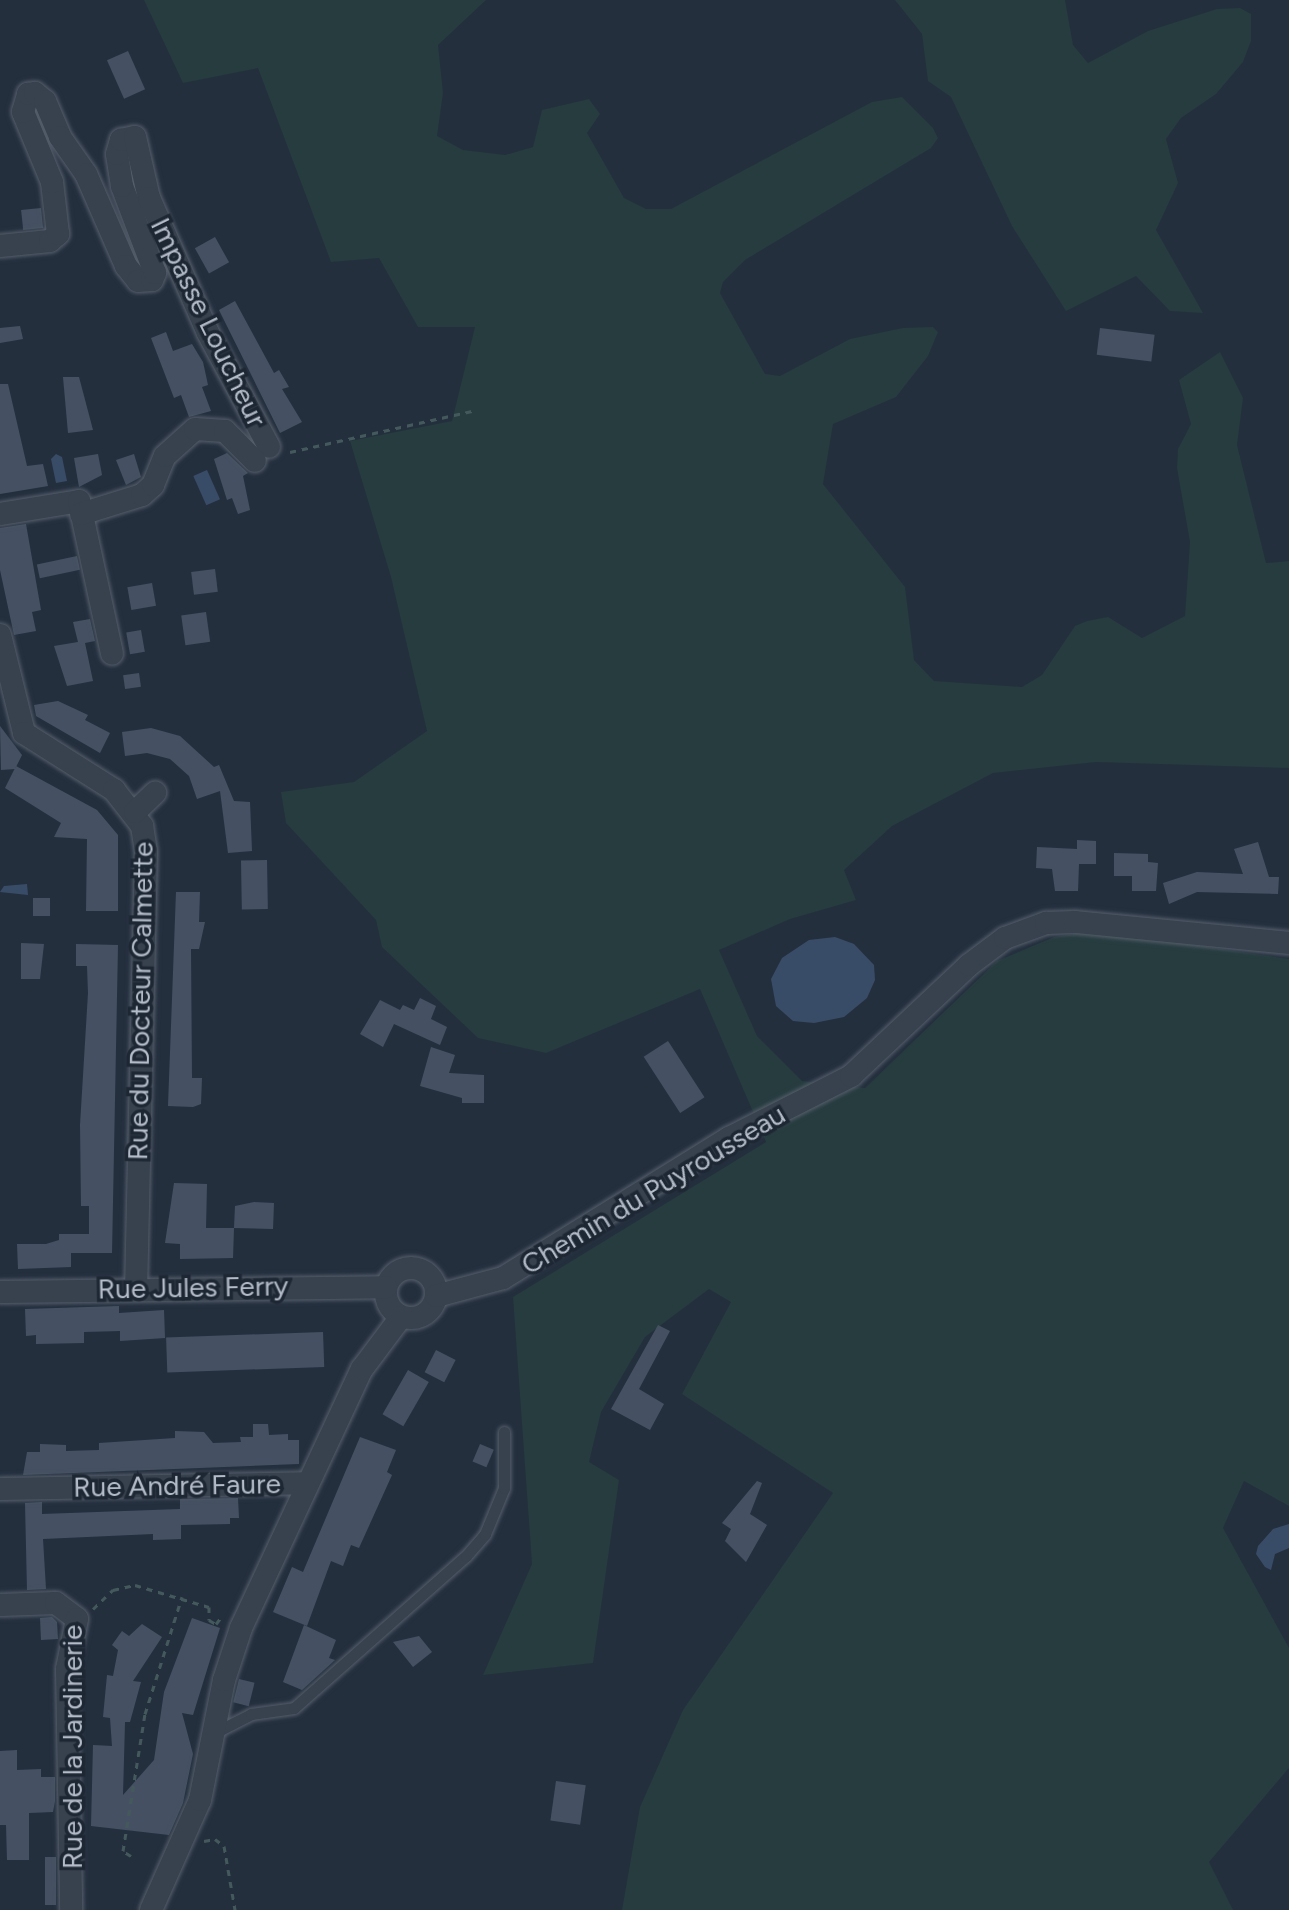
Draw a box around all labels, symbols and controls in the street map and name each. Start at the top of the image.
street label: Impasse Loucheur [144,212,274,432]
street label: Rue du Docteur Calmette [120,841,160,1161]
street label: Chemin du Puyrousseau [515,1097,791,1281]
street label: Rue Jules Ferry [97,1269,289,1305]
street label: Rue André Faure [73,1466,281,1504]
street label: Rue de la Jardinerie [55,1625,89,1869]

